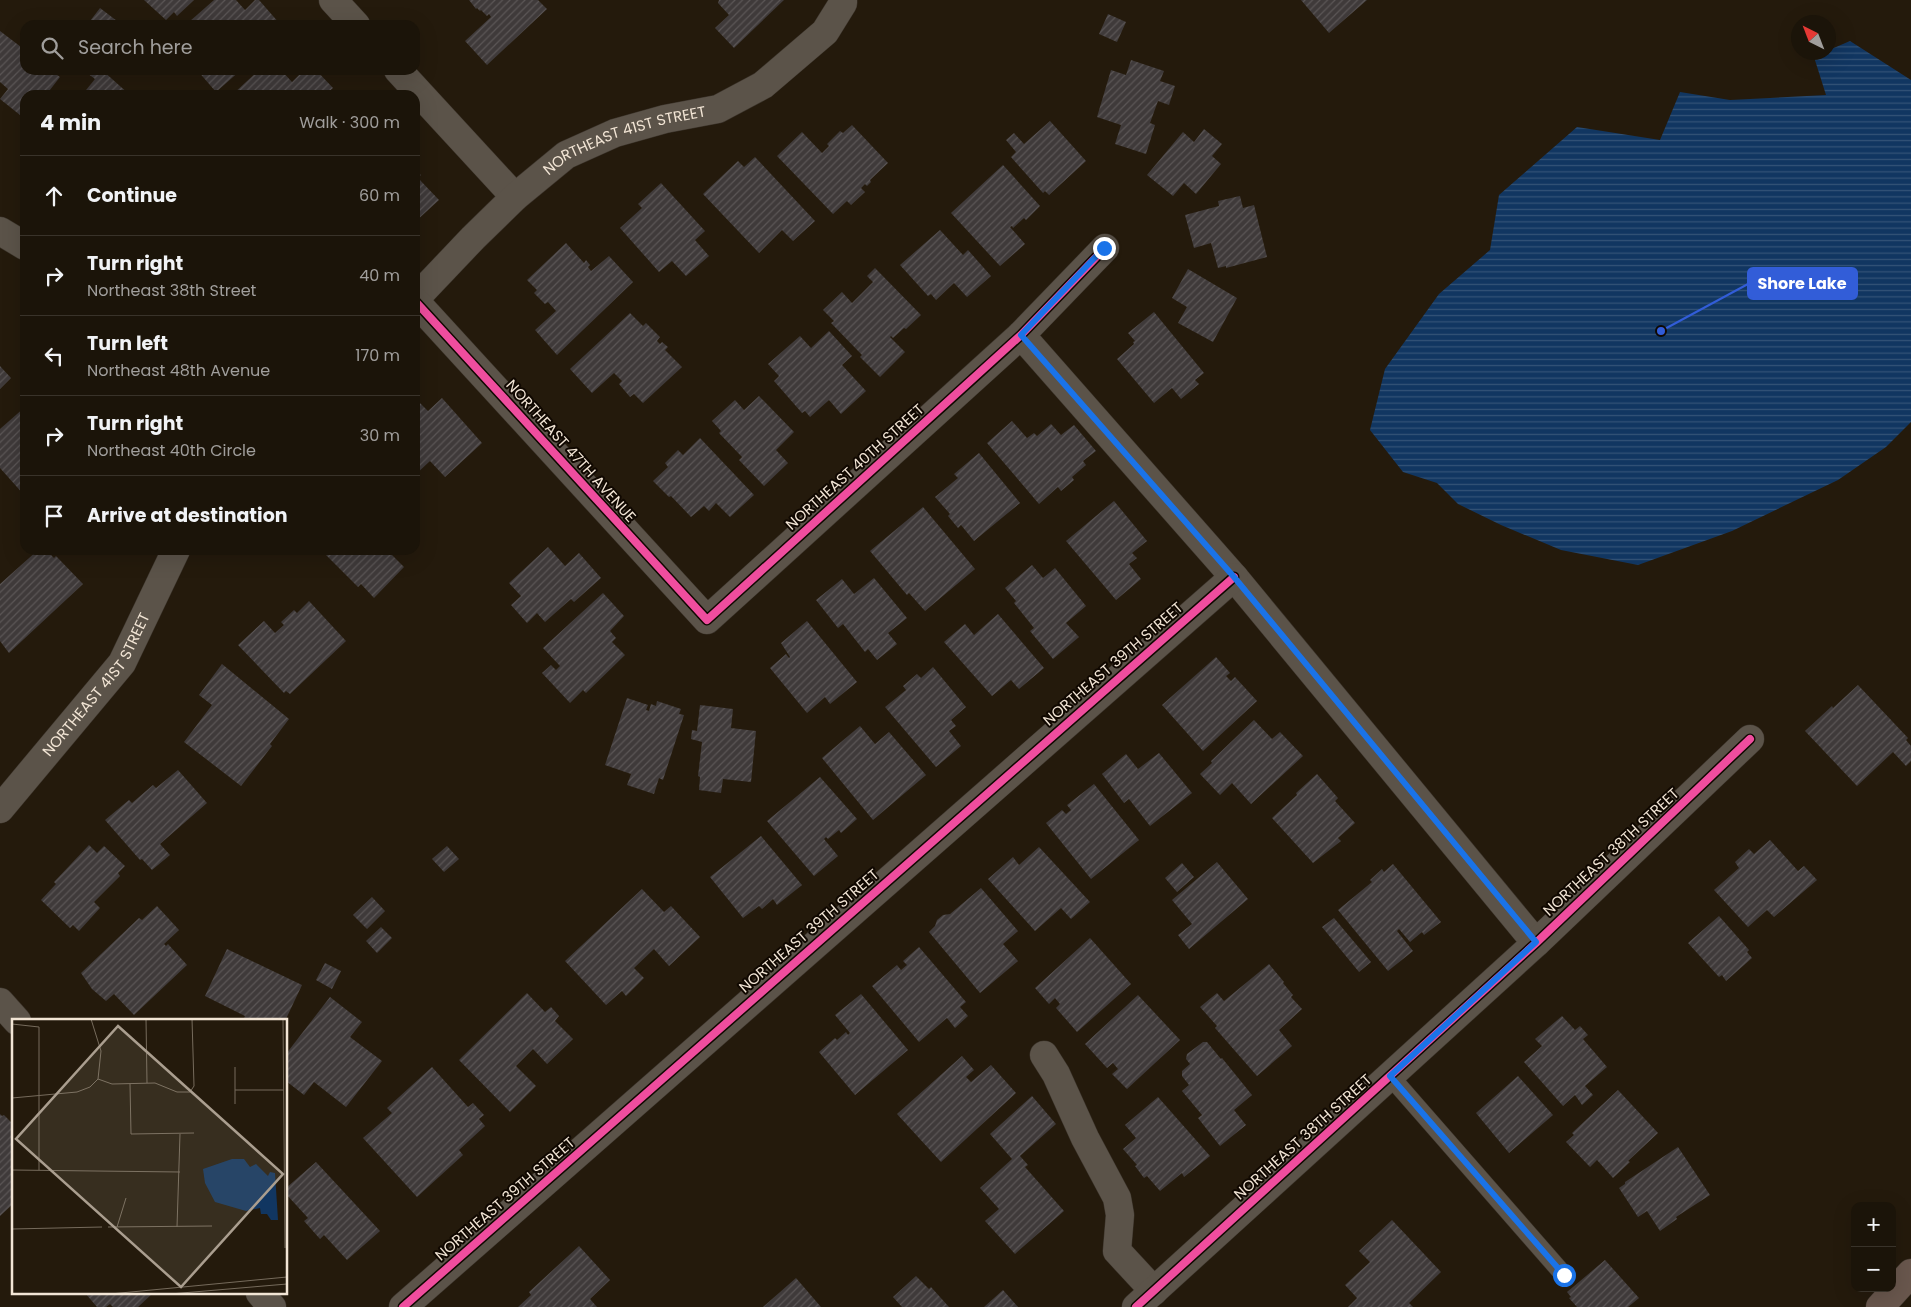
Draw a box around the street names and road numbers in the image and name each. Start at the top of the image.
street label: NORTHEAST 41ST STREET [538,101,707,180]
street label: NORTHEAST 47TH AVENUE [502,375,641,526]
street label: NORTHEAST 40TH STREET [781,399,928,535]
street label: NORTHEAST 39TH STREET [1038,597,1187,730]
street label: NORTHEAST 41ST STREET [37,609,155,761]
street label: NORTHEAST 38TH STREET [1538,783,1683,920]
street label: NORTHEAST 39TH STREET [734,864,883,997]
street label: NORTHEAST 38TH STREET [1229,1069,1376,1204]
street label: NORTHEAST 39TH STREET [430,1132,579,1265]

